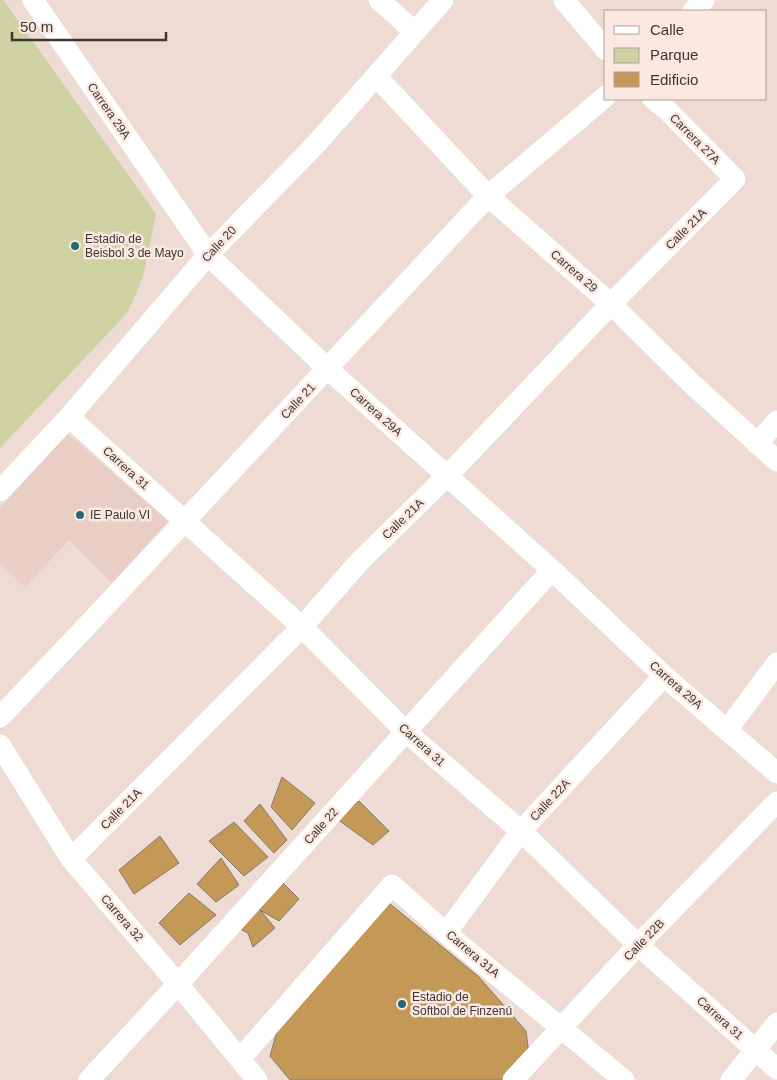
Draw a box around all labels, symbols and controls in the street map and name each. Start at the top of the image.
scale bar [12,10,166,42]
legend [604,10,767,100]
text: 50 m [20,18,53,35]
text: Calle [650,21,684,38]
text: Parque [650,46,698,63]
text: Edificio [650,71,698,88]
street label: Carrera 29A [85,80,133,142]
street label: Carrera 27A [667,111,723,167]
street label: Calle 21A [663,206,709,252]
street label: Calle 20 [199,223,239,265]
place label: Estadio de Beisbol 3 de Mayo [85,232,184,260]
marker: Estadio de Beisbol 3 de Mayo [69,240,81,252]
street label: Carrera 29 [548,247,600,295]
street label: Calle 21 [278,380,318,422]
street label: Carrera 29A [347,385,405,439]
street label: Carrera 31 [100,444,152,493]
street label: Calle 21A [379,496,427,542]
place label: IE Paulo VI [90,508,150,522]
marker: IE Paulo VI [74,509,86,521]
street label: Carrera 29A [647,658,705,712]
street label: Carrera 31 [396,721,448,770]
street label: Calle 22A [527,776,573,824]
street label: Calle 21A [98,786,144,832]
street label: Calle 22 [301,805,341,847]
street label: Carrera 32 [98,892,146,944]
street label: Calle 22B [621,916,667,964]
street label: Carrera 31A [443,928,503,980]
place label: Estadio de Softbol de Finzenú [412,990,512,1018]
street label: Carrera 31 [694,994,746,1043]
marker: Estadio de Softbol de Finzenú [396,998,408,1010]

